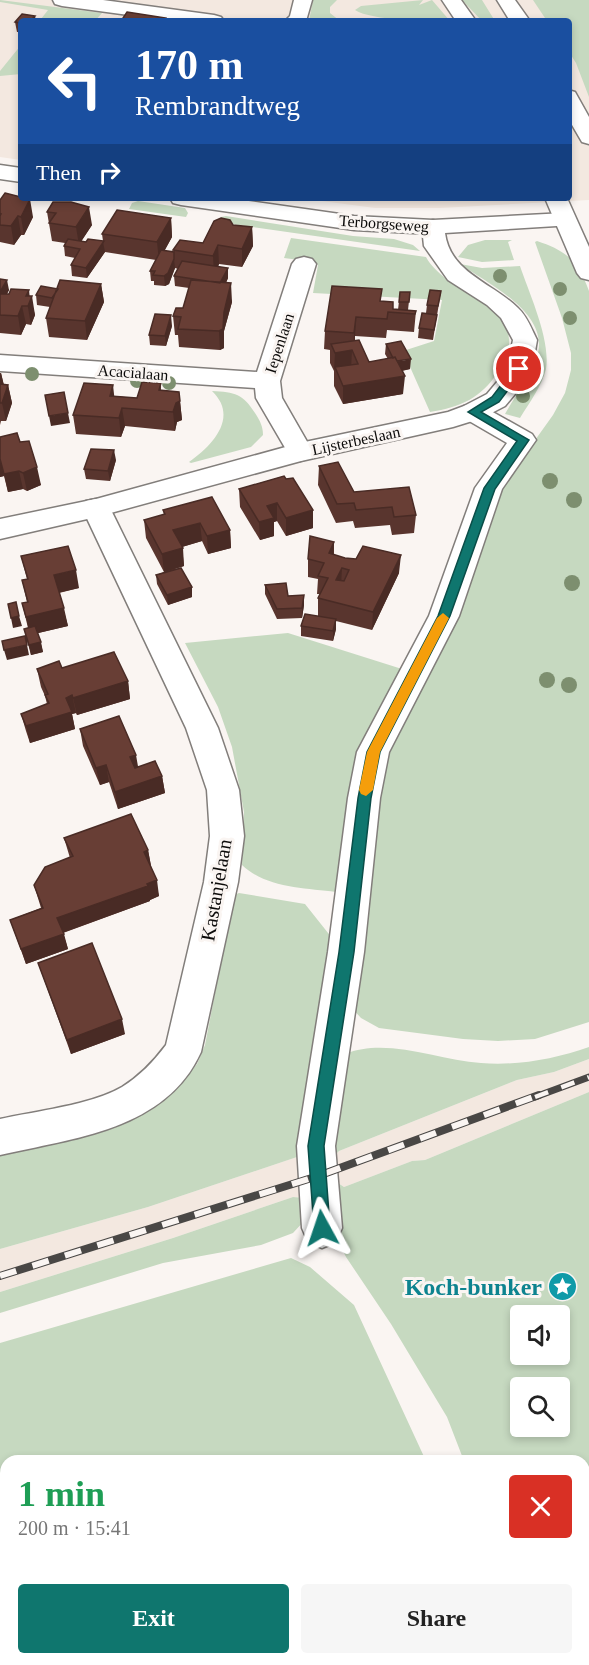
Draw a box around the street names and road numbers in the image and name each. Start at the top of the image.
street label: Terborgseweg [338,212,430,236]
street label: Iepenlaan [262,311,298,376]
street label: Acacialaan [97,362,169,383]
street label: Lijsterbeslaan [310,423,402,459]
street label: Kastanjelaan [196,837,237,943]

